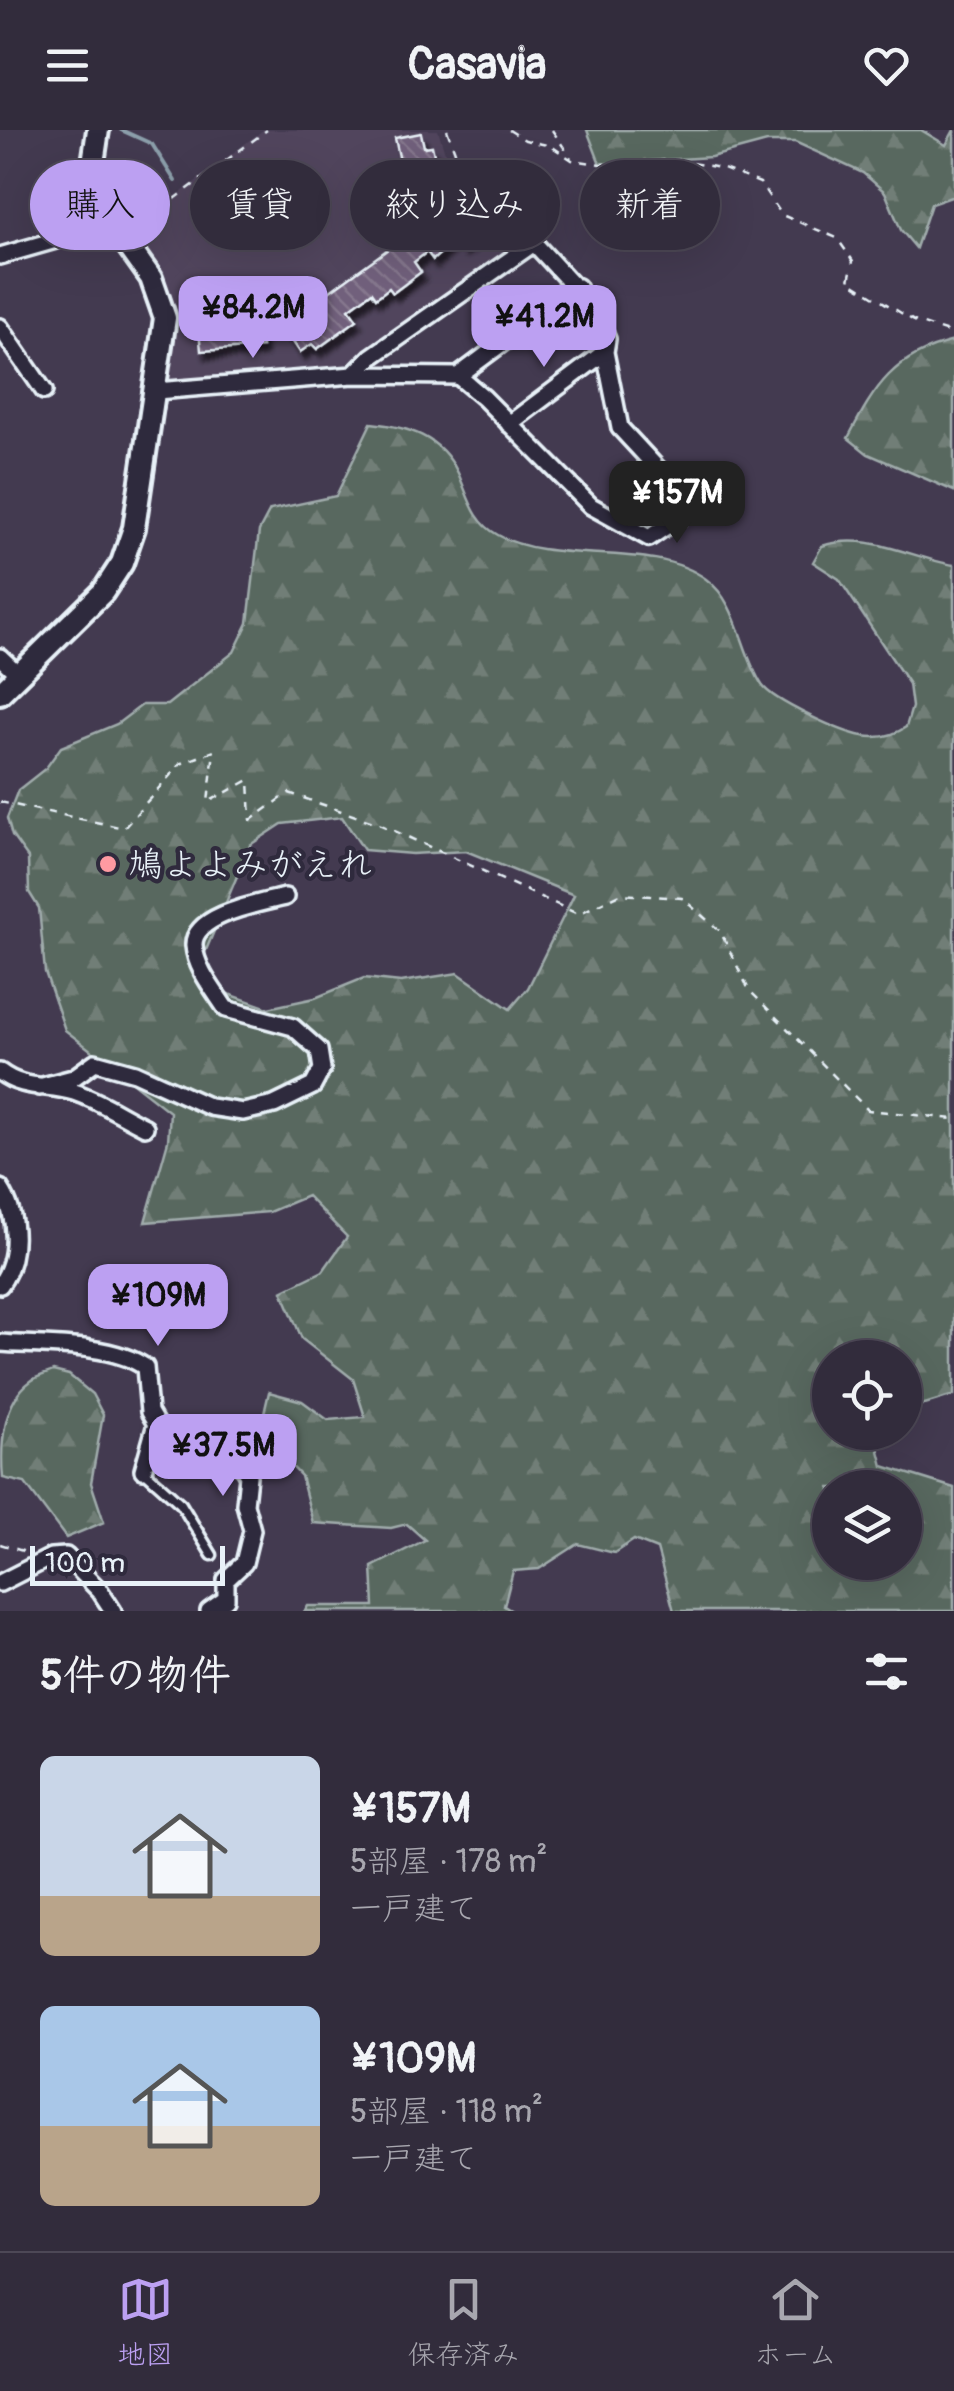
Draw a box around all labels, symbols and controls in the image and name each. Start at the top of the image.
text: Casavia [408,37,546,93]
icon: menu [40,38,95,93]
icon: heart [859,38,914,93]
chip: 購入 [30,160,170,250]
chip: 賃貸 [190,160,330,250]
chip: 絞り込み [350,160,560,250]
chip: 新着 [580,160,720,250]
pin: ¥84.2M [172,276,334,361]
pin: ¥41.2M [463,285,625,370]
text: ¥84.2M [201,288,305,328]
text: ¥41.2M [493,297,595,337]
pin: ¥157M [607,461,747,546]
text: ¥157M [631,473,723,513]
place label: 鳩よよみがえれ [128,843,373,887]
marker: 鳩よよみがえれ [97,853,119,875]
pin: ¥109M [88,1264,228,1349]
text: ¥109M [110,1276,206,1316]
map controls [812,1340,922,1580]
button: locate [812,1340,922,1450]
pin: ¥37.5M [142,1414,304,1499]
text: ¥37.5M [171,1426,275,1466]
button: layers [812,1470,922,1580]
scale bar [30,1541,225,1586]
text: 100 m [45,1546,125,1581]
icon: filters [859,1644,914,1699]
text: 5件の物件 [40,1650,231,1702]
text: ¥157M [350,1783,471,1835]
icon: home [120,1796,240,1916]
text: 5部屋 · 178 m² [350,1842,547,1882]
text: 一戸建て [350,1889,478,1929]
text: ¥109M [350,2033,476,2085]
icon: home [120,2046,240,2166]
text: 5部屋 · 118 m² [350,2092,543,2132]
text: 一戸建て [350,2139,478,2179]
tab: 地図 [117,2272,173,2373]
tab: 保存済み [408,2272,520,2373]
tab: ホーム [754,2272,837,2373]

